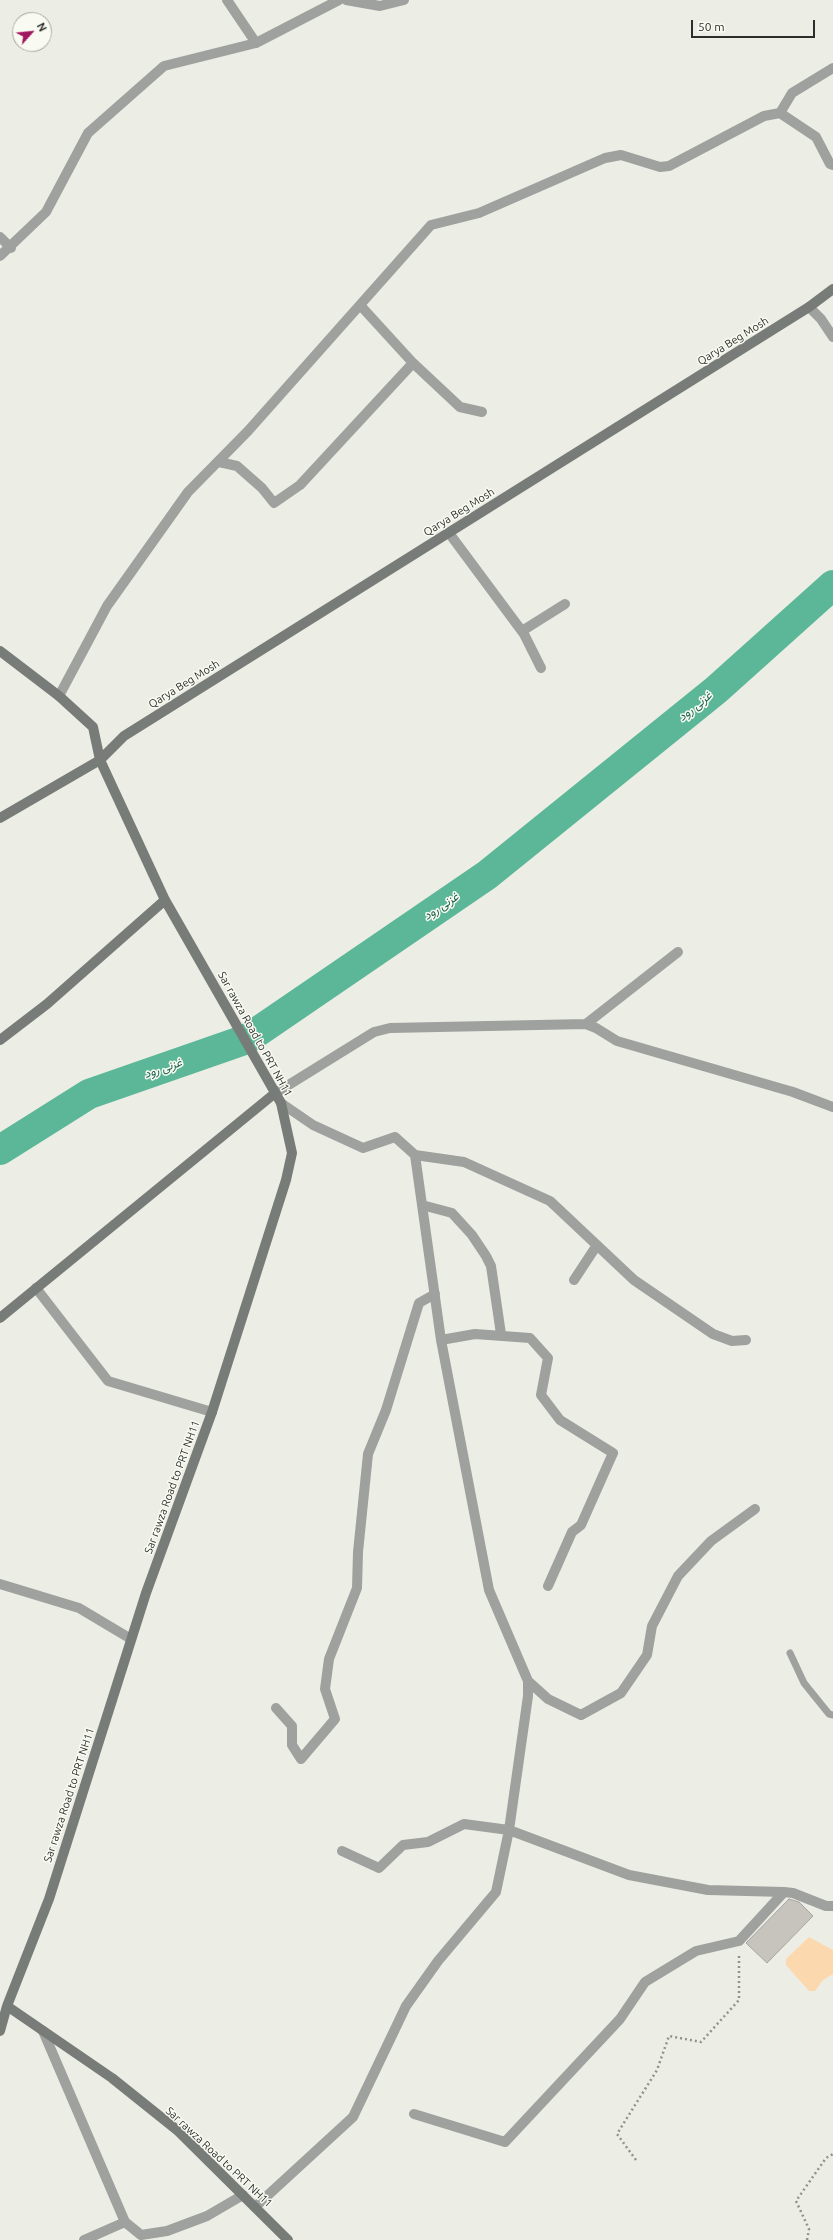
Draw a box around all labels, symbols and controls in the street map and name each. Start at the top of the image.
north arrow [12,12,52,52]
scale bar [693,12,817,38]
text: 50 m [698,20,725,33]
text: N [35,21,49,33]
street label: Qarya Beg Mosh [695,314,771,368]
street label: Qarya Beg Mosh [421,485,497,539]
street label: Qarya Beg Mosh [146,657,222,711]
water label: غزنی رود [675,688,715,724]
water label: غزنی رود [421,889,461,923]
street label: Sar rawza Road to PRT NH11 [215,969,295,1099]
water label: غزنی رود [142,1055,184,1081]
street label: Sar rawza Road to PRT NH11 [142,1419,202,1555]
street label: Sar rawza Road to PRT NH11 [41,1726,97,1864]
street label: Sar rawza Road to PRT NH11 [163,2104,275,2210]

